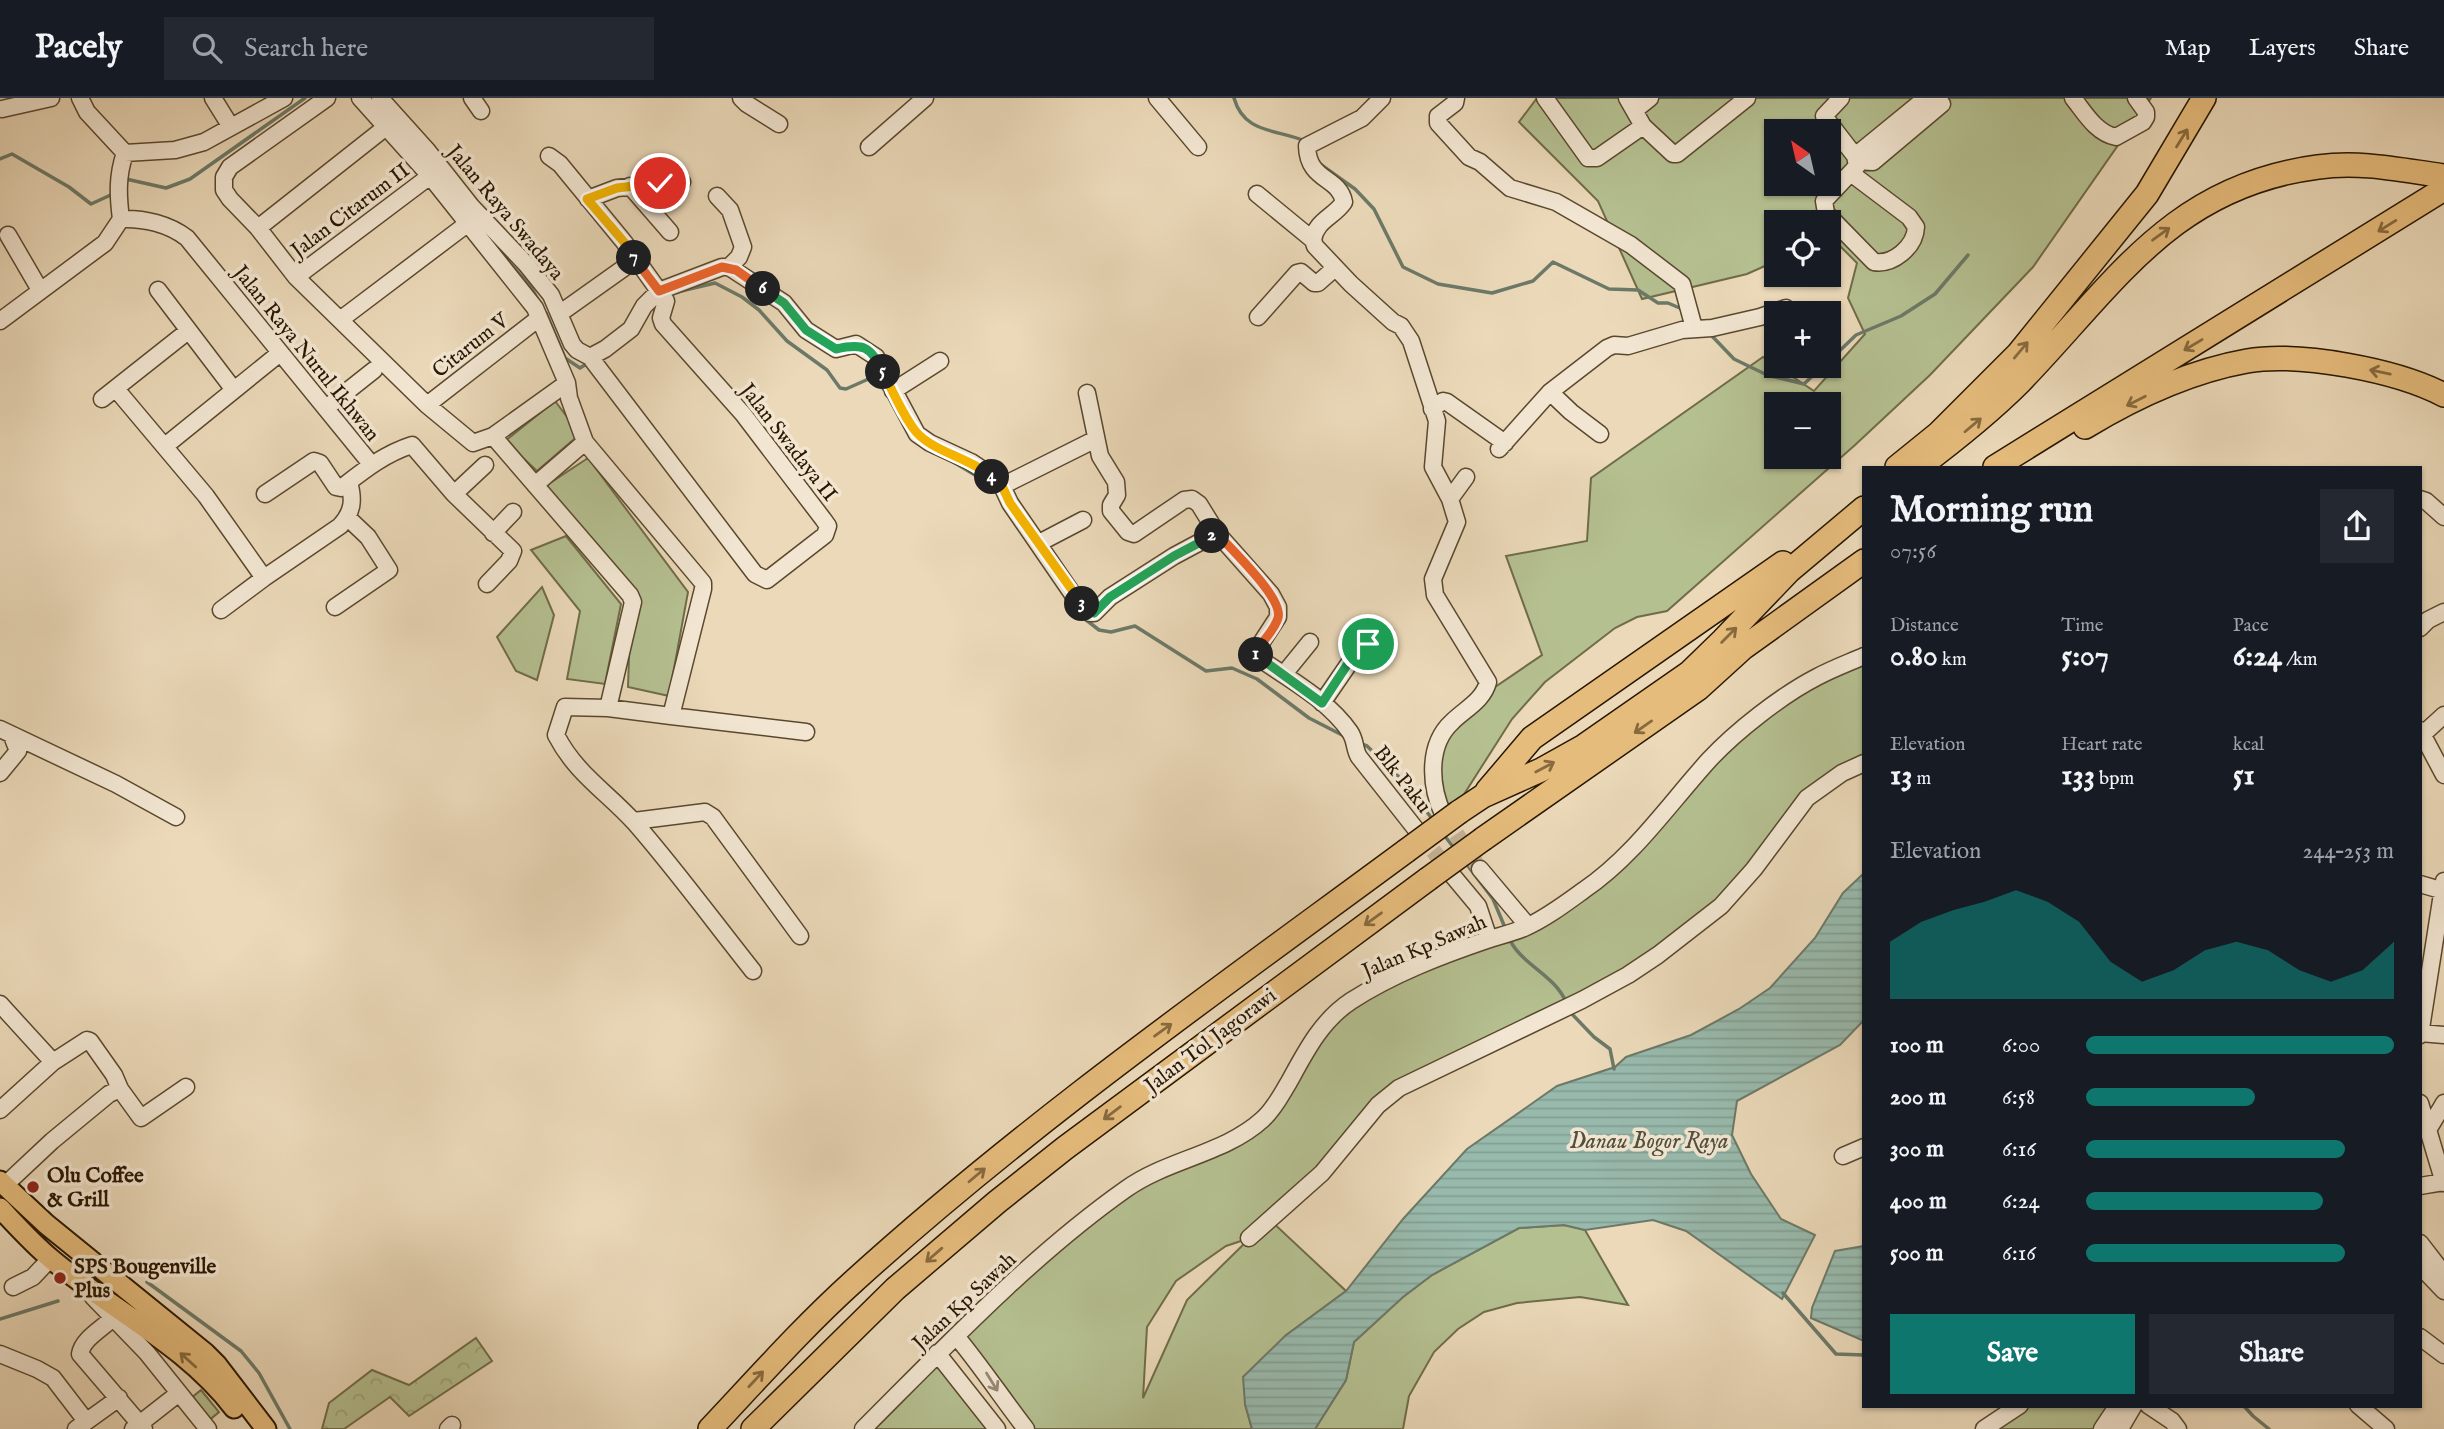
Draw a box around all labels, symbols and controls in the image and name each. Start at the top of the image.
search box [164,17,654,80]
text: Pacely [35,27,122,69]
icon: search [188,29,226,67]
text: Search here [244,32,368,65]
text: Map [2165,33,2211,64]
text: Layers [2249,33,2316,64]
text: Share [2354,33,2409,64]
north arrow [1764,119,1841,196]
map controls [1764,119,1841,469]
one-way arrow [2175,129,2189,149]
street label: Jalan Raya Swadaya [439,138,570,287]
pin [630,153,690,213]
street label: Jalan Citarum II [285,158,416,266]
icon: check [641,164,679,202]
button: locate [1764,210,1841,287]
one-way arrow [2377,219,2397,233]
one-way arrow [2151,227,2170,242]
pin: 7 [616,240,652,276]
text: 7 [629,245,638,269]
street label: Jalan Raya Nurul Ikhwan [225,259,385,447]
pin: 6 [746,272,780,306]
text: 6 [758,276,767,300]
button: + [1764,301,1841,378]
street label: Citarum V [427,307,516,384]
one-way arrow [2183,338,2203,352]
one-way arrow [2013,341,2029,359]
pin: 5 [866,354,900,390]
text: 5 [879,359,886,383]
one-way arrow [2369,365,2392,379]
street label: Jalan Swadaya II [732,377,842,508]
button: − [1764,392,1841,469]
one-way arrow [2126,394,2147,408]
one-way arrow [1964,417,1982,433]
pin: 4 [974,460,1010,494]
text: 4 [987,464,996,488]
text: Morning run [1890,487,2093,535]
button: share [2320,489,2394,563]
pin: 2 [1194,518,1230,554]
text: 2 [1207,523,1216,547]
text: 07:56 [1890,537,1936,566]
pin: 3 [1064,587,1100,622]
text: 3 [1078,591,1085,615]
pin [1338,614,1398,674]
text: Distance [1890,614,1959,638]
text: Time [2061,614,2104,638]
text: Pace [2233,614,2269,638]
icon: arrive [1349,625,1387,663]
one-way arrow [1720,626,1737,643]
pin: 1 [1238,638,1274,672]
text: 0.80 [1890,638,1938,676]
text: 5:07 [2061,638,2109,676]
text: 6:24 [2233,638,2282,676]
text: 1 [1252,642,1259,666]
text: km [1938,648,1967,672]
text: /km [2282,648,2317,672]
one-way arrow [1634,720,1653,734]
text: Elevation [1890,733,1965,757]
text: Heart rate [2061,733,2142,757]
text: kcal [2233,733,2264,757]
street label: Blk Paku [1367,741,1437,819]
text: 13 [1890,757,1912,795]
text: 133 [2061,757,2095,795]
text: 51 [2233,757,2255,795]
one-way arrow [1534,760,1555,774]
text: m [1912,767,1931,791]
text: bpm [2095,767,2134,791]
text: Elevation [1890,837,1981,866]
text: 244–253 m [2303,837,2394,866]
street label: Jalan Kp Sawah [1357,909,1491,986]
one-way arrow [1364,912,1383,926]
street label: Jalan Tol Jagorawi [1138,983,1282,1101]
one-way arrow [1153,1023,1172,1037]
text: 100 m [1890,1031,1944,1060]
text: 6:00 [2002,1031,2040,1060]
text: 200 m [1890,1083,1946,1112]
text: 6:58 [2002,1083,2035,1112]
one-way arrow [1103,1106,1122,1120]
water label: Danau Bogor Raya [1569,1127,1729,1157]
text: 300 m [1890,1135,1944,1164]
text: 6:16 [2002,1135,2036,1164]
place label: Olu Coffee & Grill [47,1163,144,1214]
one-way arrow [968,1168,986,1183]
marker: Olu Coffee & Grill [25,1179,41,1195]
text: 400 m [1890,1187,1947,1216]
text: 6:24 [2002,1187,2040,1216]
text: 500 m [1890,1239,1944,1268]
text: 6:16 [2002,1239,2036,1268]
street label: Jalan Kp Sawah [906,1247,1023,1359]
one-way arrow [925,1247,943,1263]
place label: SPS Bougenville Plus [74,1254,217,1305]
marker: SPS Bougenville Plus [52,1270,68,1286]
button: Save [1890,1314,2135,1394]
button: Share [2149,1314,2394,1394]
one-way arrow [179,1352,197,1368]
one-way arrow [748,1371,765,1388]
one-way arrow [985,1372,999,1392]

